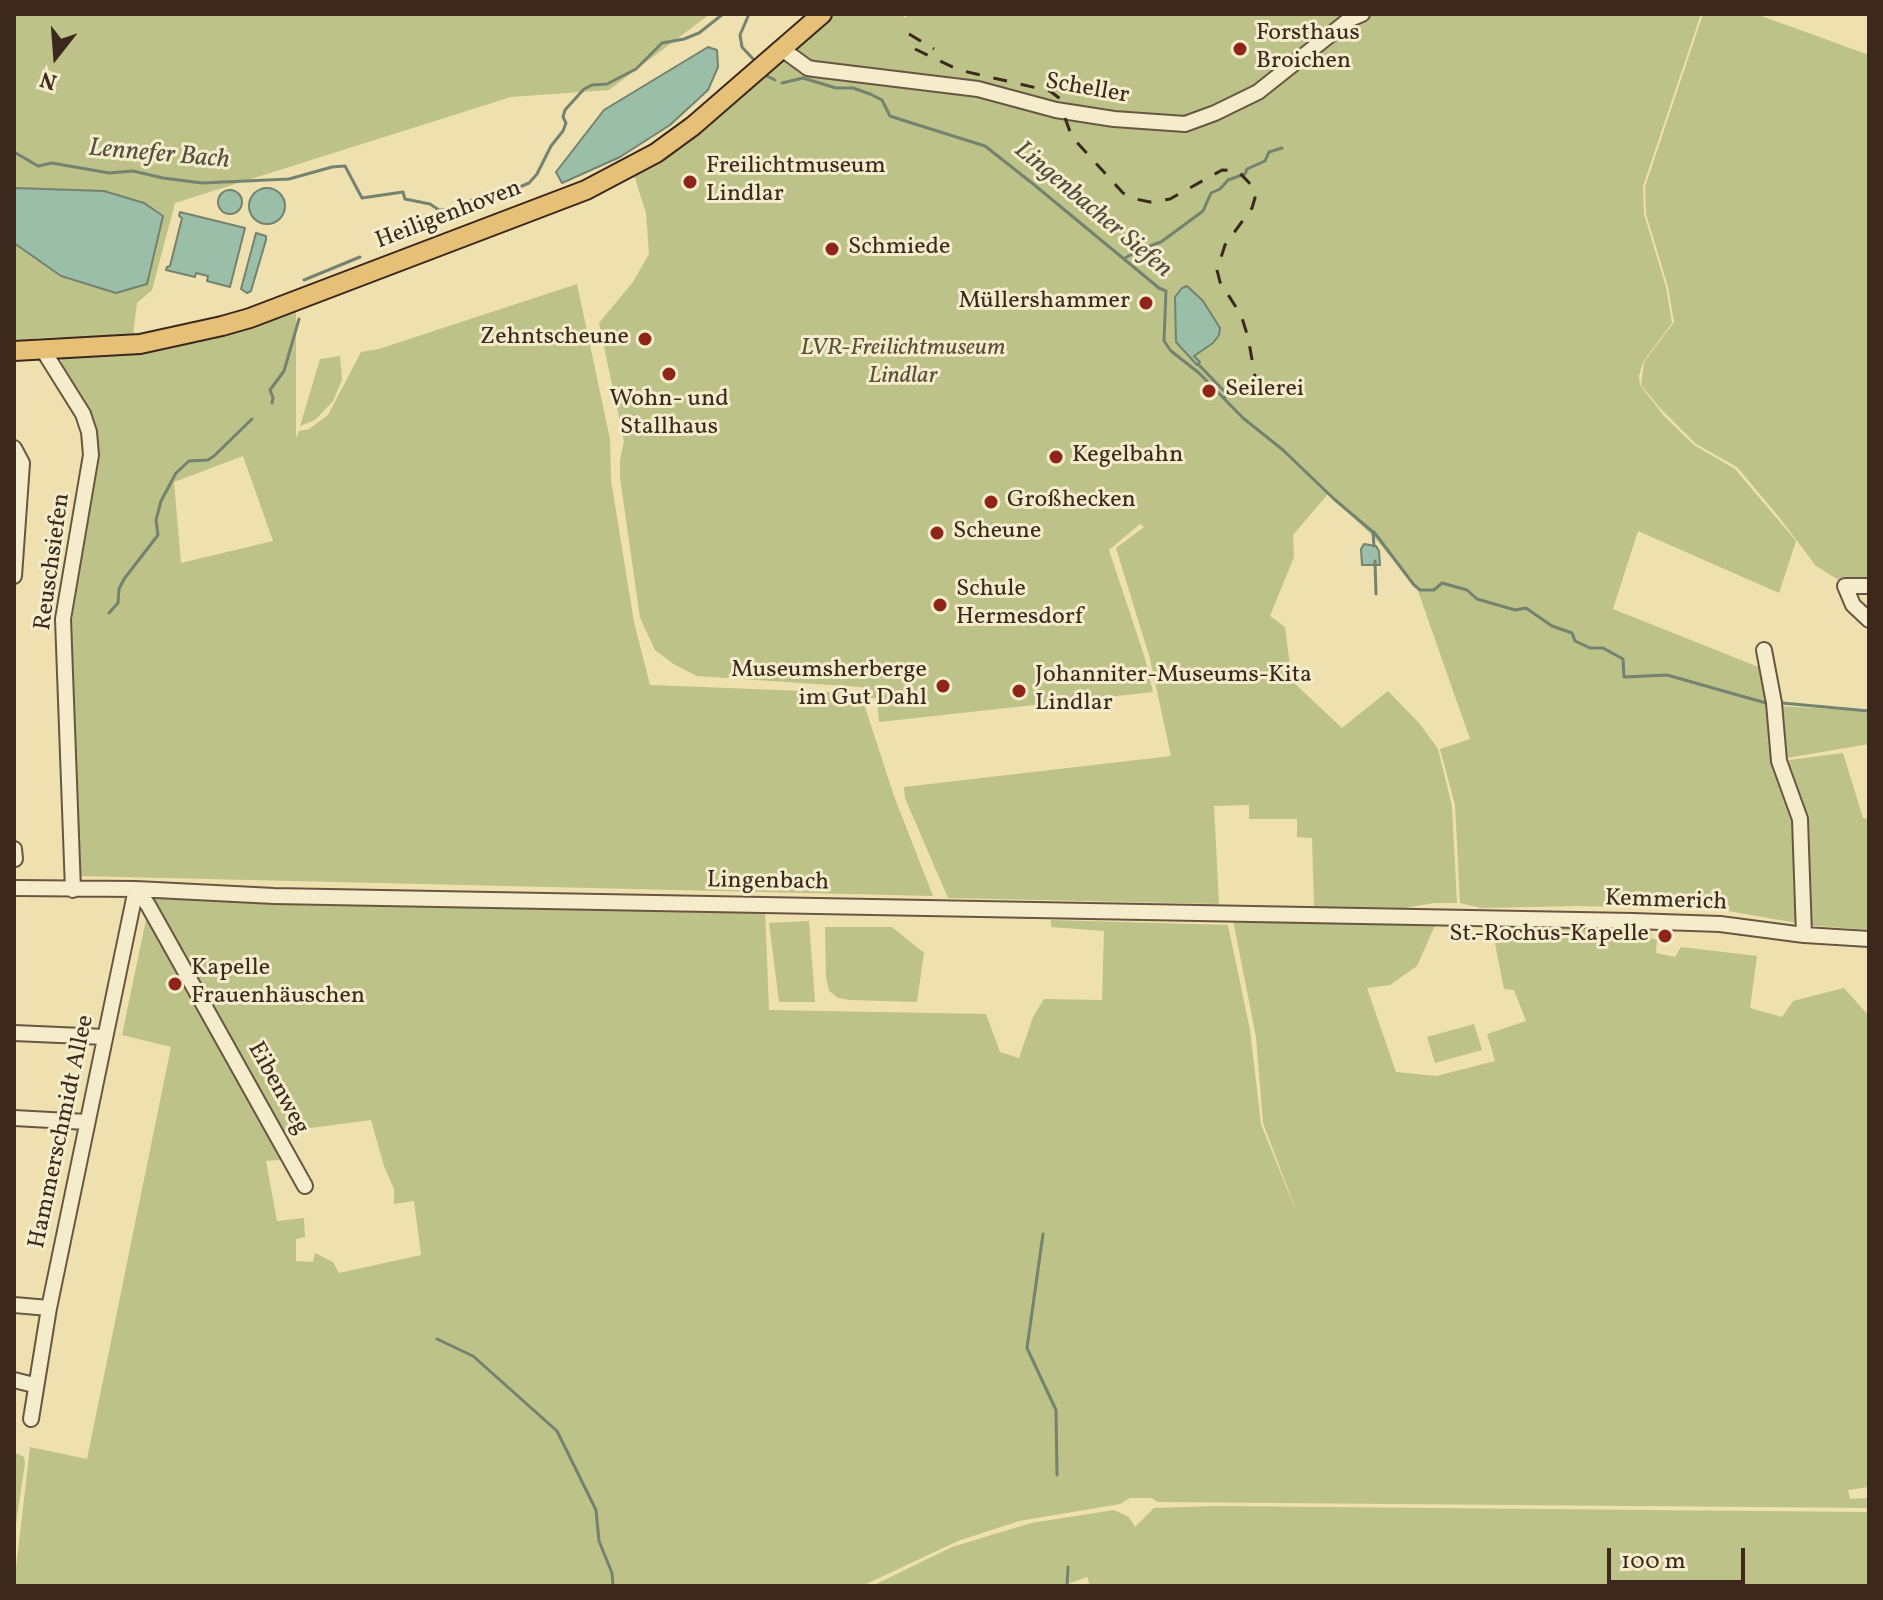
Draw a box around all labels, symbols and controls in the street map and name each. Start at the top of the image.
north arrow [16,16,96,96]
place label: Forsthaus Broichen [1256,21,1360,77]
marker: Forsthaus Broichen [1231,40,1249,58]
text: N [37,62,61,97]
street label: Scheller [1043,68,1131,112]
water label: Lennefer Bach [87,134,231,178]
water label: Lingenbacher Siefen [1007,136,1177,286]
place label: Freilichtmuseum Lindlar [706,154,886,210]
marker: Freilichtmuseum Lindlar [681,173,699,191]
street label: Heiligenhoven [372,175,526,257]
place label: Schmiede [848,235,950,263]
marker: Schmiede [823,240,841,258]
place label: Müllershammer [958,289,1130,317]
marker: Müllershammer [1137,294,1155,312]
place label: Zehntscheune [480,325,629,353]
marker: Zehntscheune [636,330,654,348]
park label: LVR-Freilichtmuseum Lindlar [801,336,1005,392]
marker: Wohn- und Stallhaus [660,365,678,383]
place label: Seilerei [1225,377,1304,405]
marker: Seilerei [1200,382,1218,400]
place label: Wohn- und Stallhaus [609,387,729,443]
place label: Kegelbahn [1072,443,1183,471]
marker: Kegelbahn [1047,448,1065,466]
place label: Großhecken [1007,488,1136,516]
street label: Reuschsiefen [30,492,78,632]
marker: Großhecken [982,493,1000,511]
place label: Scheune [953,519,1041,547]
marker: Scheune [928,524,946,542]
place label: Schule Hermesdorf [956,577,1083,633]
marker: Schule Hermesdorf [931,596,949,614]
place label: Museumsherberge im Gut Dahl [731,658,927,714]
place label: Johanniter-Museums-Kita Lindlar [1035,663,1312,719]
marker: Museumsherberge im Gut Dahl [934,677,952,695]
marker: Johanniter-Museums-Kita Lindlar [1010,682,1028,700]
street label: Lingenbach [707,868,829,898]
street label: Kemmerich [1604,885,1728,919]
place label: St.-Rochus-Kapelle [1449,922,1649,950]
marker: St.-Rochus-Kapelle [1656,927,1674,945]
place label: Kapelle Frauenhäuschen [191,956,365,1012]
marker: Kapelle Frauenhäuschen [166,975,184,993]
street label: Hammerschmidt Allee [24,1013,102,1251]
street label: Eibenweg [240,1038,314,1140]
scale bar [1611,1532,1749,1582]
text: 100 m [1621,1545,1686,1579]

